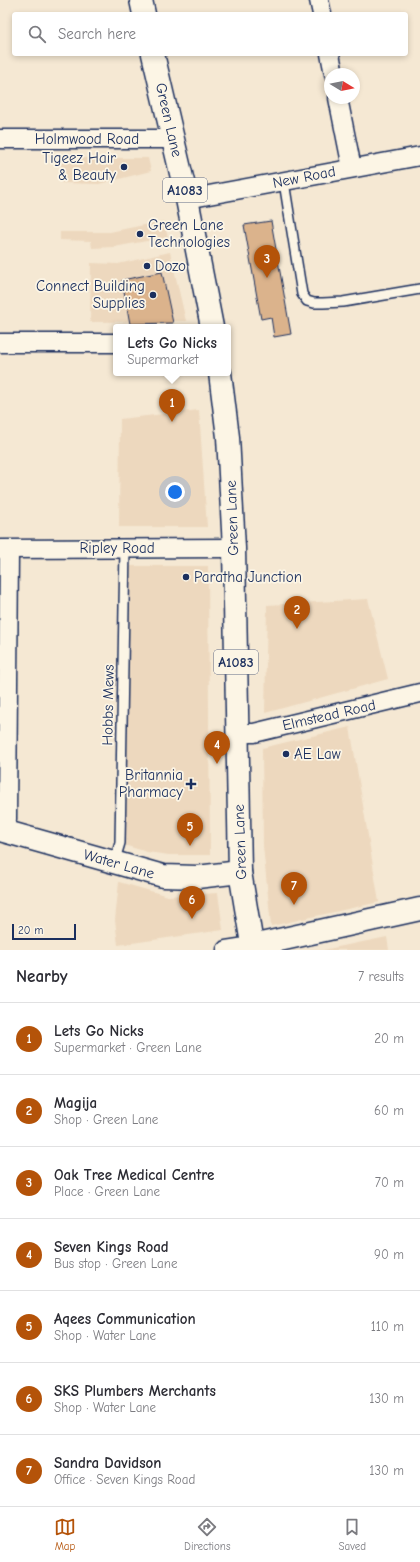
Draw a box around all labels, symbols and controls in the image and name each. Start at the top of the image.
search box [12,12,408,56]
icon: search [26,23,48,45]
text: Search here [58,25,136,43]
north arrow [324,68,360,104]
street label: Green Lane [152,81,186,159]
street label: Holmwood Road [35,130,139,148]
place label: Tigeez Hair & Beauty [42,149,116,184]
marker: Tigeez Hair & Beauty [119,162,129,172]
street label: New Road [271,162,337,192]
road number: A1083 [163,178,207,202]
place label: Green Lane Technologies [148,216,230,251]
marker: Green Lane Technologies [135,229,145,239]
pin: 3 [254,245,280,278]
place label: Dozo [155,257,186,275]
marker: Dozo [142,261,152,271]
place label: Connect Building Supplies [36,277,145,312]
marker: Connect Building Supplies [148,290,158,300]
popup [113,324,231,376]
text: Lets Go Nicks [127,334,217,352]
text: Supermarket [127,352,199,367]
pin: 1 [159,389,185,422]
street label: Green Lane [222,479,242,556]
your location [165,482,185,502]
street label: Ripley Road [79,539,155,557]
place label: Paratha Junction [194,568,302,586]
marker: Paratha Junction [181,572,191,582]
pin: 2 [284,596,310,629]
road number: A1083 [214,650,258,674]
street label: Hobbs Mews [98,664,118,746]
street label: Elmstead Road [280,695,378,735]
pin: 4 [204,731,230,764]
place label: AE Law [294,745,341,763]
marker: AE Law [281,749,291,759]
place label: Britannia Pharmacy [119,766,183,801]
marker: Britannia Pharmacy [186,779,196,789]
street label: Green Lane [230,803,250,880]
pin: 5 [177,813,203,846]
street label: Water Lane [82,845,157,883]
pin: 7 [281,872,307,905]
pin: 6 [179,886,205,919]
scale bar [12,922,76,941]
text: 20 m [18,924,43,937]
text: Nearby [16,967,67,986]
text: 7 results [358,969,404,984]
text: Lets Go Nicks [54,1022,144,1040]
text: 1 [26,1031,32,1046]
text: 20 m [374,1031,404,1046]
text: Supermarket · Green Lane [54,1040,202,1055]
text: Magija [54,1094,97,1112]
text: 2 [26,1103,32,1118]
text: 60 m [374,1103,404,1118]
text: Shop · Green Lane [54,1112,158,1127]
text: Oak Tree Medical Centre [54,1166,214,1184]
text: 3 [26,1175,32,1190]
text: 70 m [375,1175,404,1190]
text: Place · Green Lane [54,1184,160,1199]
text: Seven Kings Road [54,1238,169,1256]
text: 4 [26,1247,32,1262]
text: 90 m [374,1247,404,1262]
text: Bus stop · Green Lane [54,1256,177,1271]
text: Aqees Communication [54,1310,196,1328]
text: 5 [26,1319,32,1334]
text: 110 m [371,1319,404,1334]
text: Shop · Water Lane [54,1328,156,1343]
text: SKS Plumbers Merchants [54,1382,216,1400]
text: 6 [26,1391,32,1406]
text: 130 m [369,1391,404,1406]
text: Shop · Water Lane [54,1400,156,1415]
text: Sandra Davidson [54,1454,161,1472]
text: 7 [26,1463,32,1478]
text: 130 m [369,1463,404,1478]
text: Office · Seven Kings Road [54,1472,195,1487]
tab: Map [54,1516,76,1553]
tab: Directions [184,1516,231,1553]
tab: Saved [339,1516,366,1553]

